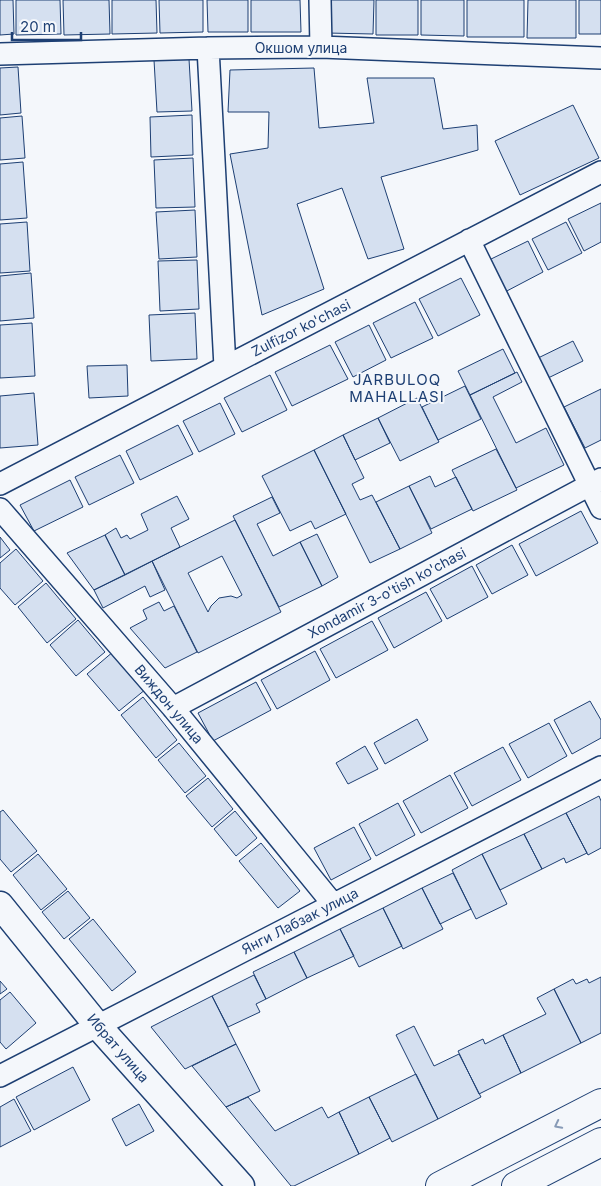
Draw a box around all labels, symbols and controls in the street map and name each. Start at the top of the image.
scale bar [12,10,81,42]
text: 20 m [20,17,56,36]
street label: Окшом улица [255,39,347,56]
street label: Zulfizor ko'chasi [249,295,353,360]
district label: JARBULOQ MAHALLASI [349,370,445,406]
street label: Xondamir 3-o'tish ko'chasi [305,544,469,642]
street label: Виждон улица [131,661,207,747]
street label: Янги Лабзак улица [239,884,361,957]
street label: Ибрат улица [84,1010,153,1086]
one-way arrow [554,1119,563,1129]

